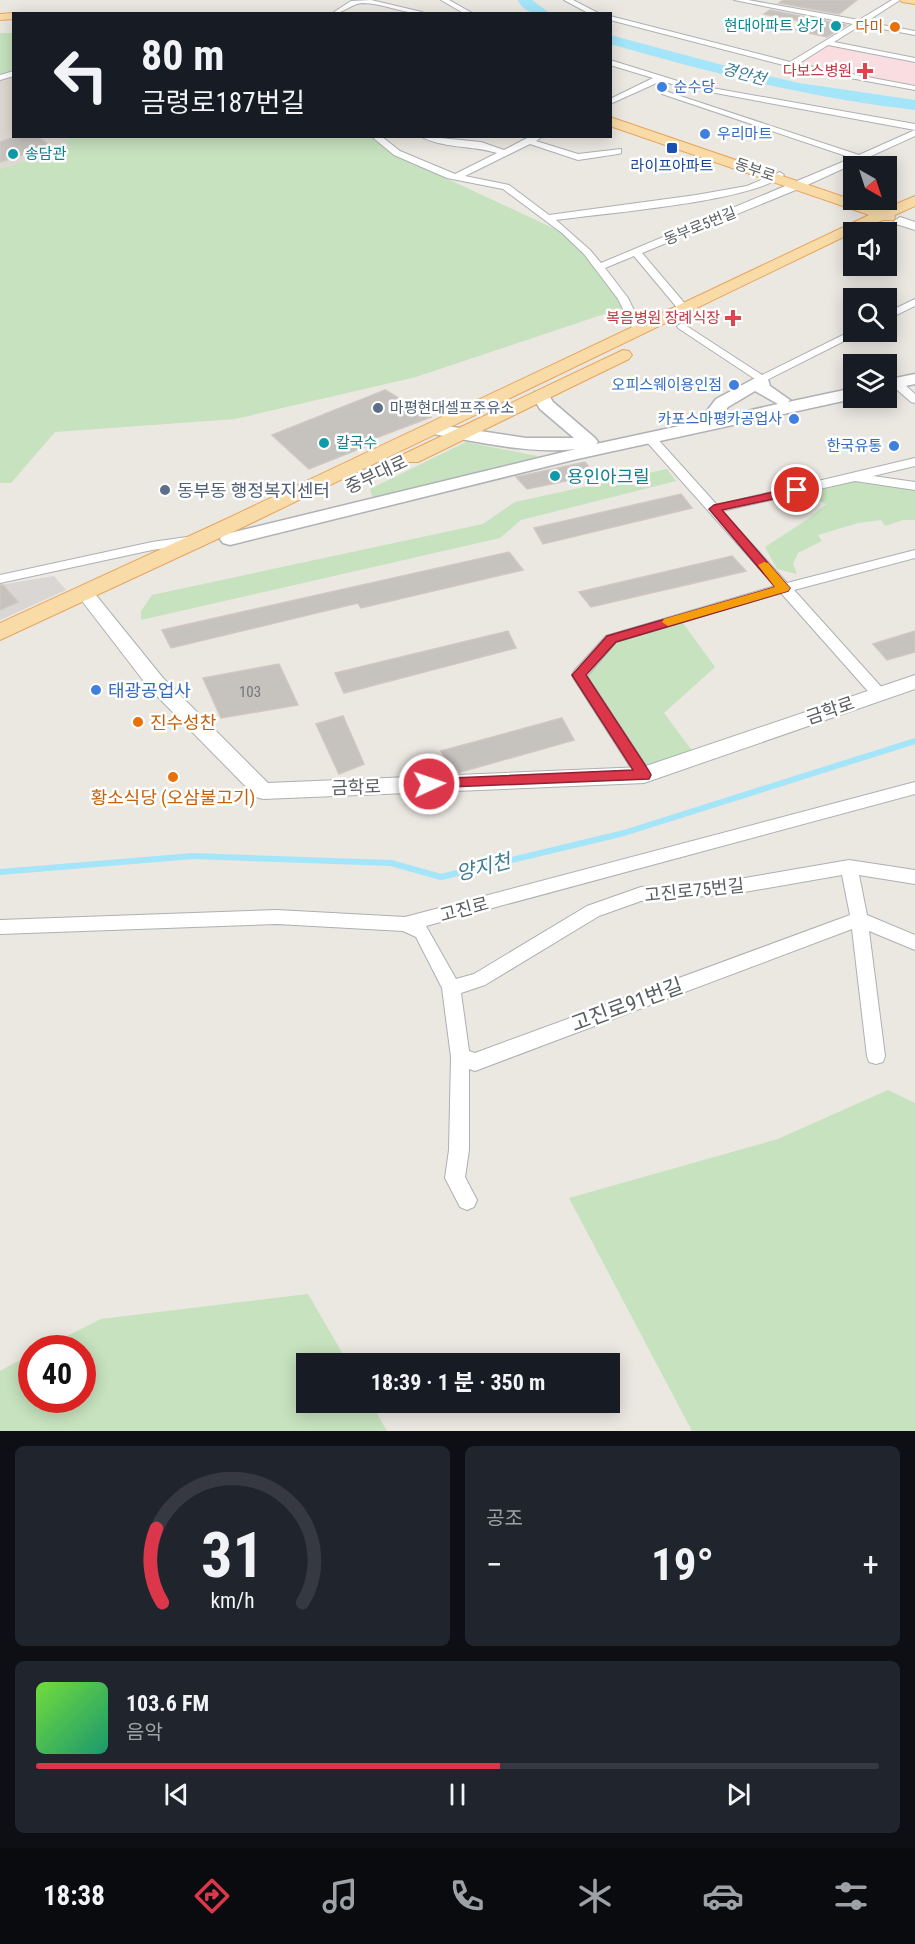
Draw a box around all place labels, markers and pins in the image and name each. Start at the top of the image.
place label: 현대아파트 상가 [724,17,824,35]
place label: 다미 [855,18,883,36]
marker: 현대아파트 상가 [829,19,843,33]
marker: 다미 [888,20,902,34]
place label: 다보스병원 [783,62,852,80]
marker: 다보스병원 [856,62,874,80]
place label: 순수당 [674,78,716,96]
marker: 순수당 [655,80,669,94]
place label: 우리마트 [717,125,772,143]
marker: 우리마트 [698,127,712,141]
marker: 라이프아파트 [665,141,679,155]
place label: 송담관 [25,145,67,163]
marker: 송담관 [6,147,20,161]
place label: 라이프아파트 [631,157,714,175]
place label: 복음병원 장례식장 [606,309,720,327]
marker: 복음병원 장례식장 [724,309,742,327]
place label: 오피스웨이용인점 [612,376,722,394]
marker: 오피스웨이용인점 [727,378,741,392]
place label: 마평현대셀프주유소 [390,399,514,417]
marker: 마평현대셀프주유소 [371,401,385,415]
place label: 카포스마평카공업사 [658,410,782,428]
marker: 카포스마평카공업사 [787,412,801,426]
place label: 칼국수 [336,434,377,452]
marker: 칼국수 [317,436,331,450]
place label: 한국유통 [827,437,882,455]
marker: 한국유통 [887,439,901,453]
pin [771,464,822,515]
place label: 용인아크릴 [567,466,650,487]
marker: 용인아크릴 [548,469,562,483]
place label: 동부동 행정복지센터 [177,480,330,501]
marker: 동부동 행정복지센터 [158,483,172,497]
place label: 태광공업사 [108,680,191,701]
marker: 태광공업사 [89,683,103,697]
place label: 진수성찬 [150,712,216,733]
marker: 진수성찬 [131,715,145,729]
marker: 황소식당 (오삼불고기) [166,770,180,784]
place label: 황소식당 (오삼불고기) [91,787,255,809]

